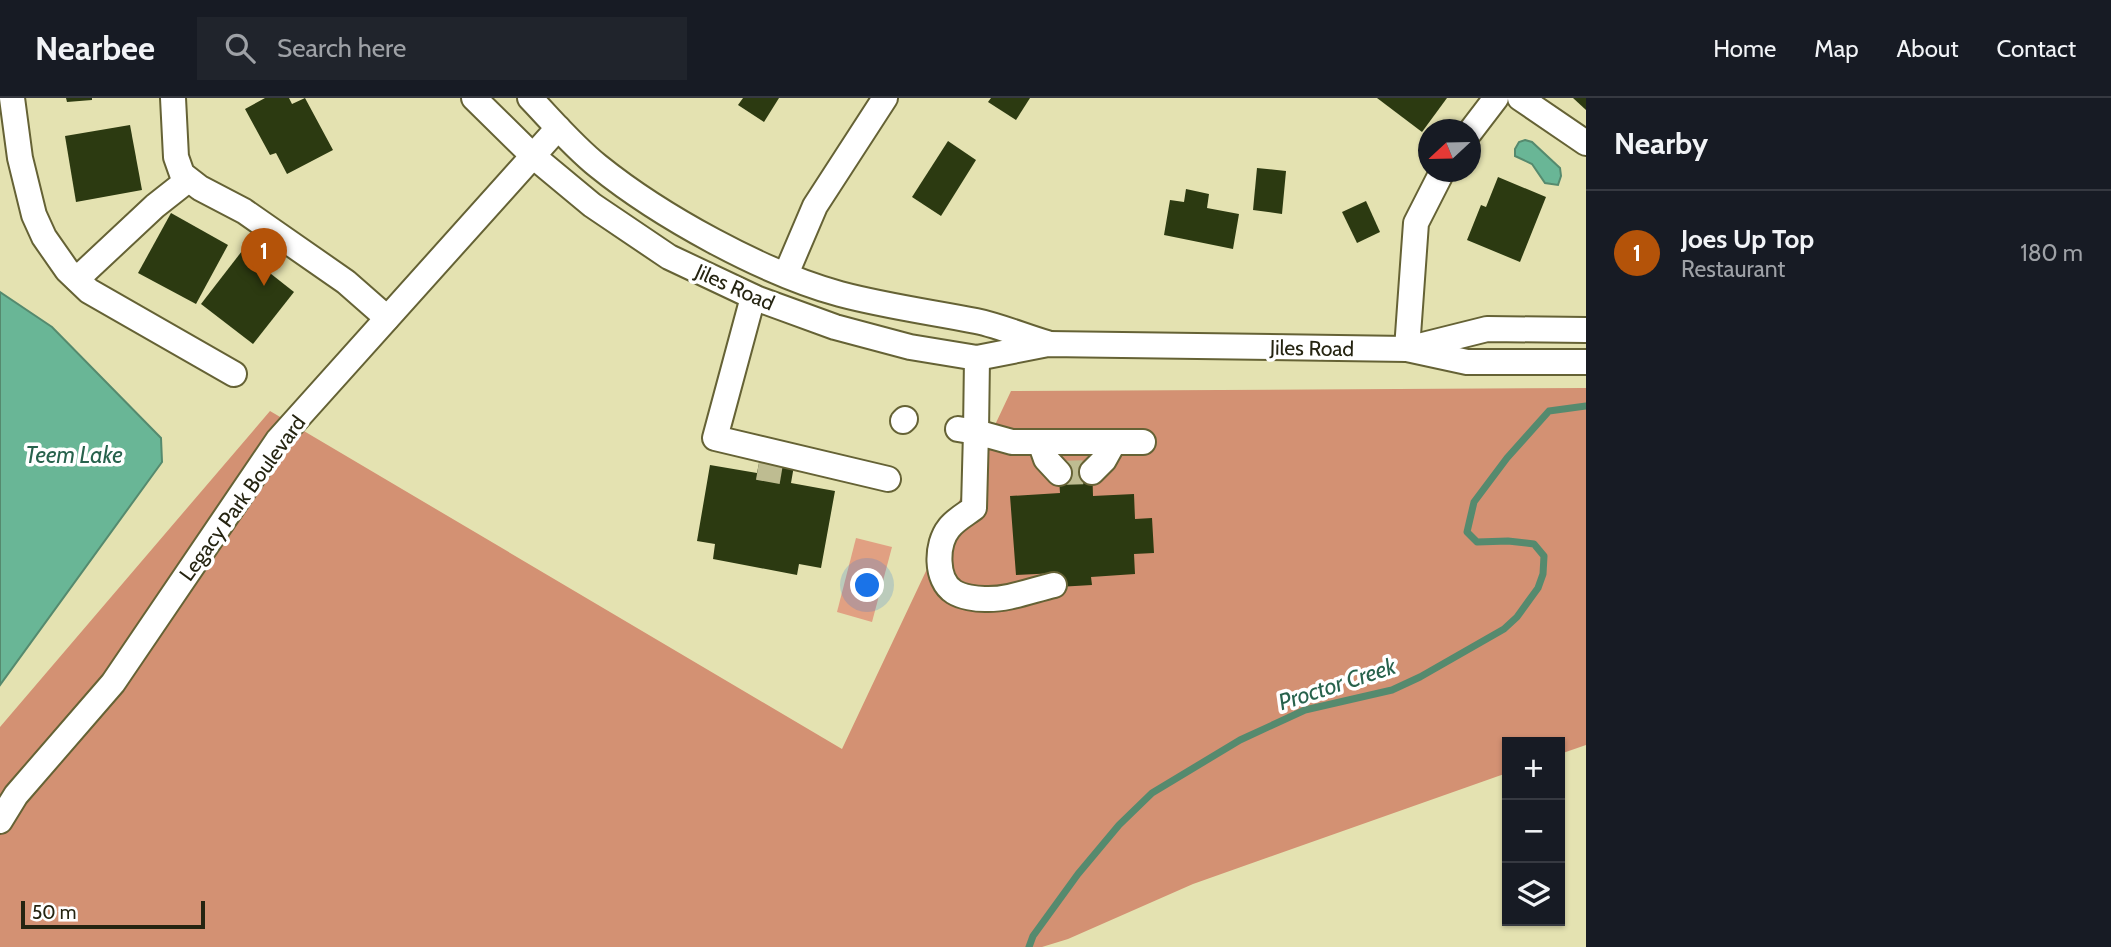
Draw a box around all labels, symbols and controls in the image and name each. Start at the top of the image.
search box [197,17,687,80]
text: Nearbee [35,28,155,68]
icon: search [221,29,259,67]
text: Search here [277,32,406,64]
text: Home [1713,34,1776,63]
text: Map [1814,34,1859,63]
text: About [1897,34,1959,63]
text: Contact [1997,34,2076,63]
north arrow [1418,119,1481,182]
text: Nearby [1614,125,1708,162]
text: Joes Up Top [1681,223,1814,255]
pin: 1 [241,228,287,286]
text: 1 [1633,239,1641,267]
text: 180 m [2020,239,2083,267]
text: Restaurant [1681,255,1785,283]
street label: Jiles Road [691,258,779,316]
street label: Jiles Road [1269,335,1354,361]
street label: Legacy Park Boulevard [174,411,310,585]
water label: Teem Lake [25,441,123,469]
your location [850,568,884,602]
water label: Proctor Creek [1275,651,1400,716]
map controls [1502,737,1565,926]
button: + [1502,737,1565,800]
button: − [1502,800,1565,863]
button: layers [1502,863,1565,926]
scale bar [21,898,205,930]
text: 50 m [32,901,76,924]

